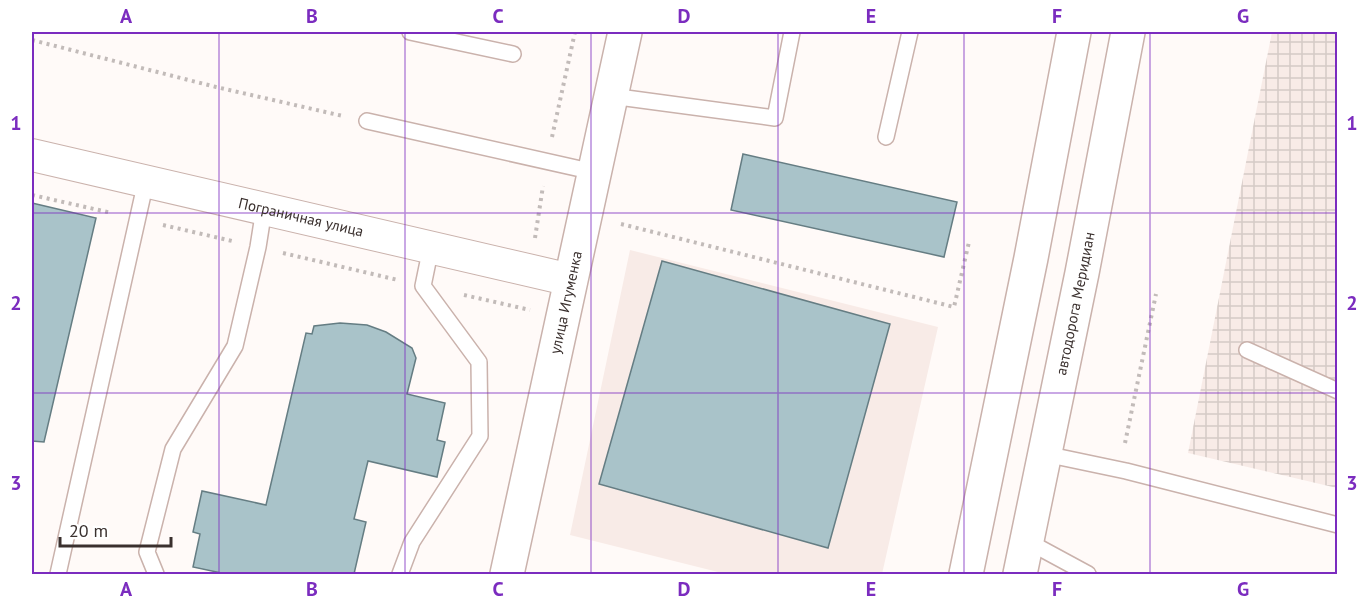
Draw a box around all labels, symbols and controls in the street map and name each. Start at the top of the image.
text: A [120,3,133,29]
text: B [306,3,318,29]
text: C [492,3,504,29]
text: D [678,3,691,29]
text: E [866,3,876,29]
text: F [1052,3,1062,29]
text: G [1237,3,1249,29]
text: 1 [10,110,22,136]
text: 1 [1346,110,1358,136]
street label: Пограничная улица [237,193,365,241]
street label: автодорога Меридиан [1051,230,1099,377]
street label: улица Игуменка [545,249,586,356]
text: 2 [10,290,22,316]
text: 2 [1346,290,1358,316]
text: 3 [10,470,22,496]
text: 3 [1346,470,1358,496]
scale bar [60,510,171,548]
text: 20 m [69,519,108,542]
text: A [120,576,133,602]
text: B [306,576,318,602]
text: C [492,576,504,602]
text: D [678,576,691,602]
text: E [866,576,876,602]
text: F [1052,576,1062,602]
text: G [1237,576,1249,602]

